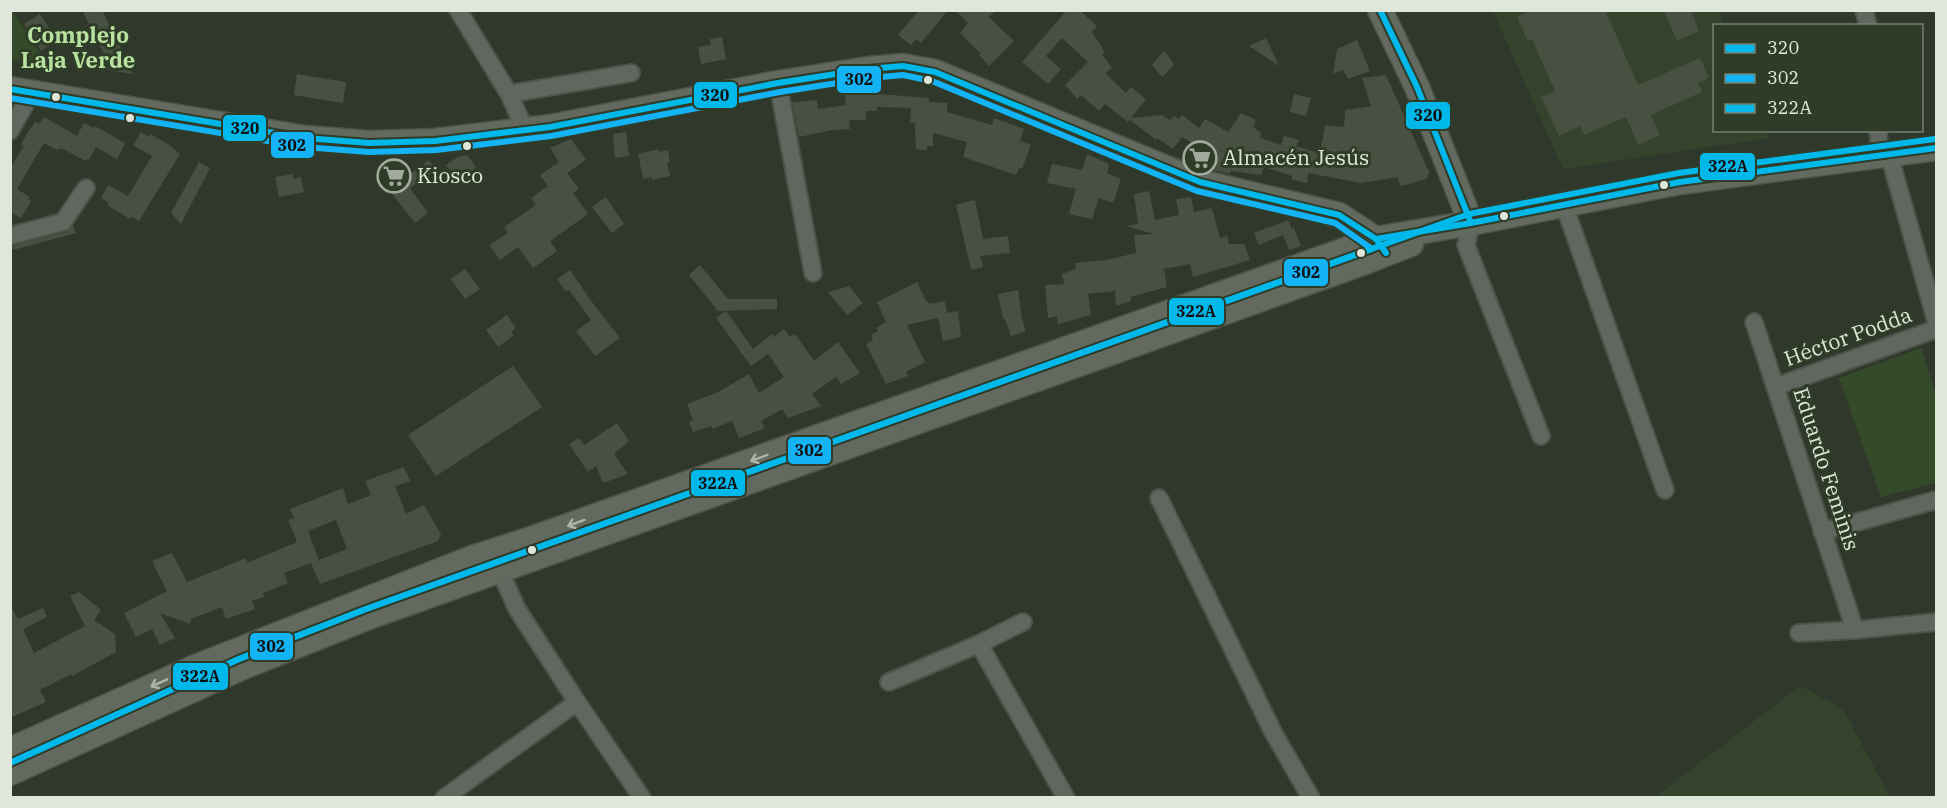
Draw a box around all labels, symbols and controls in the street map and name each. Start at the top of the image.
district label: Complejo Laja Verde [21,20,135,74]
legend [1713,24,1923,132]
text: 320 [1767,36,1799,59]
line badge: 302 [836,65,882,94]
text: 302 [1767,66,1799,89]
text: 302 [845,69,873,89]
unlabelled marker [922,74,934,86]
line badge: 320 [693,81,738,109]
text: 320 [701,85,730,105]
unlabelled marker [50,91,62,103]
text: 322A [1767,96,1812,119]
line badge: 320 [1405,101,1451,130]
text: 320 [1414,105,1443,125]
unlabelled marker [124,112,136,124]
line badge: 320 [222,114,267,142]
text: 320 [231,118,260,138]
line badge: 302 [270,131,315,159]
text: 302 [278,135,306,155]
unlabelled marker [461,140,473,152]
supermarket icon: Almacén Jesús [1182,140,1218,176]
place label: Almacén Jesús [1223,143,1369,171]
line badge: 322A [1699,152,1756,181]
text: 322A [1708,156,1748,176]
supermarket icon: Kiosco [376,158,412,194]
place label: Kiosco [417,161,483,189]
unlabelled marker [1658,179,1670,191]
unlabelled marker [1498,210,1510,222]
unlabelled marker [1355,247,1367,259]
line badge: 302 [1283,258,1329,287]
text: 302 [1292,262,1320,282]
line badge: 322A [1168,297,1225,326]
street label: Héctor Podda [1780,300,1915,372]
text: 322A [1176,301,1216,321]
street label: Eduardo Feminis [1787,384,1866,554]
line badge: 302 [787,436,832,465]
text: 302 [795,440,823,460]
one-way arrow [751,453,769,464]
line badge: 322A [690,469,746,497]
text: 322A [698,473,738,493]
one-way arrow [567,518,586,529]
unlabelled marker [526,544,538,556]
line badge: 302 [249,632,294,661]
text: 302 [257,636,285,656]
line badge: 322A [172,662,229,691]
text: 322A [180,666,220,686]
one-way arrow [150,678,168,689]

